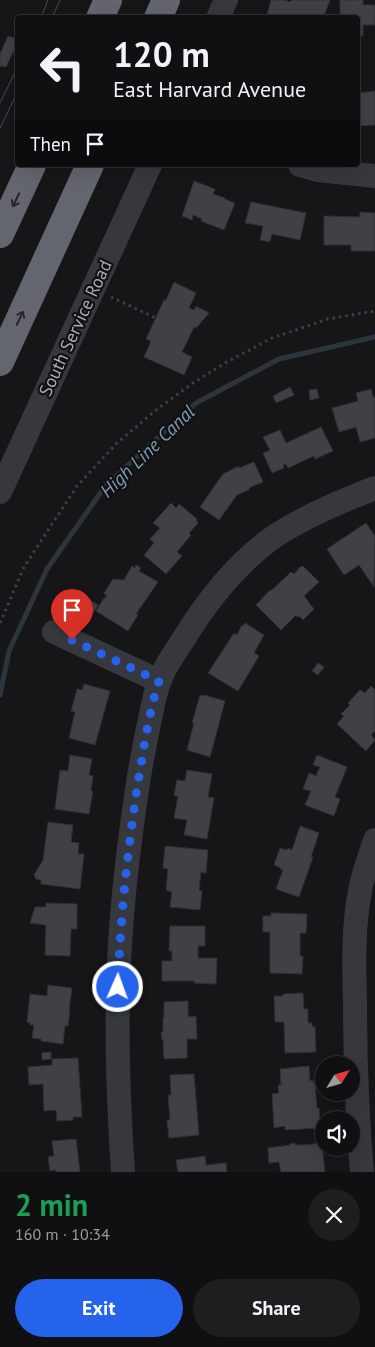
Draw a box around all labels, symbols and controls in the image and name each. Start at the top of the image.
text: 120 m [113,31,210,77]
icon: left [30,35,95,100]
text: East Harvard Avenue [113,75,306,103]
icon: arrive [81,130,109,158]
text: Then [30,132,71,156]
one-way arrow [11,192,20,207]
street label: South Service Road [33,256,117,400]
one-way arrow [16,311,26,326]
water label: High Line Canal [94,400,200,502]
pin [51,589,93,640]
icon: arrive [58,596,86,624]
position arrow [91,960,143,1012]
north arrow [315,1056,360,1101]
map controls [315,1056,360,1156]
button: sound [315,1111,360,1156]
text: 2 min [15,1185,88,1224]
button: close [308,1189,360,1241]
text: 160 m · 10:34 [15,1224,110,1244]
button: Exit [15,1279,183,1337]
button: Share [193,1279,360,1337]

